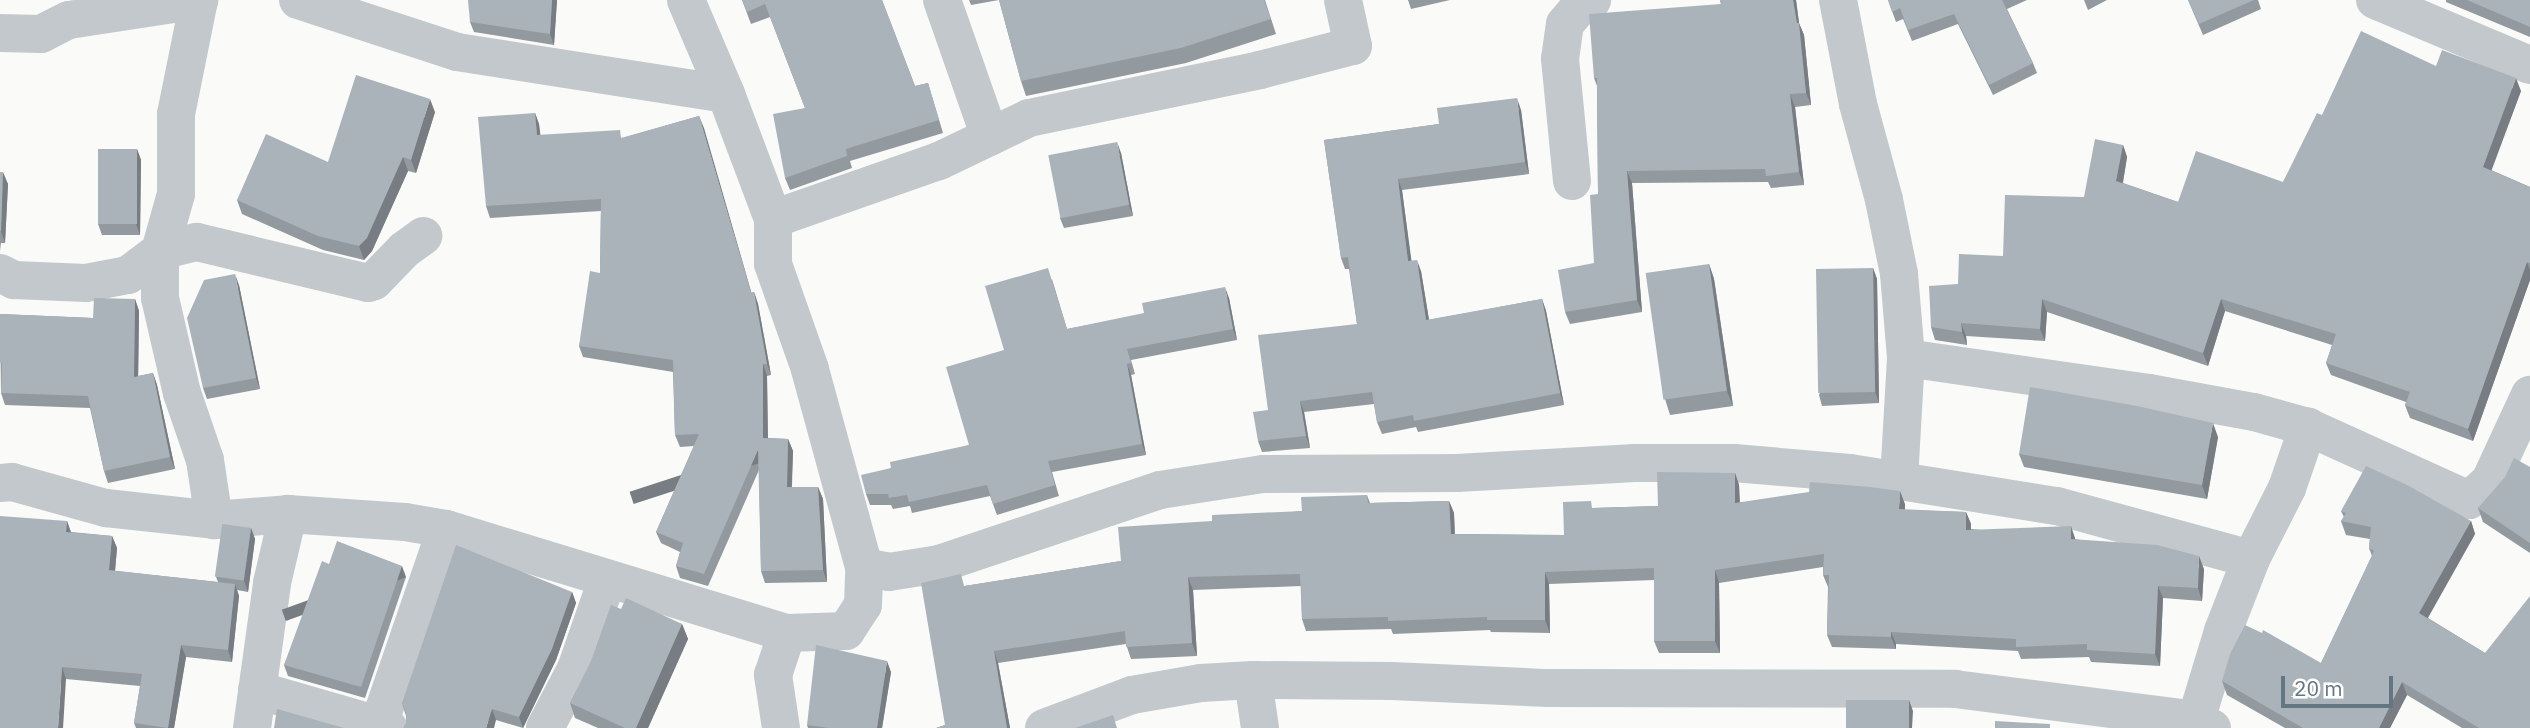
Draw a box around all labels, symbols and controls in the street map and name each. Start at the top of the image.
scale bar [2285,662,2397,706]
text: 20 m [2294,674,2343,702]

